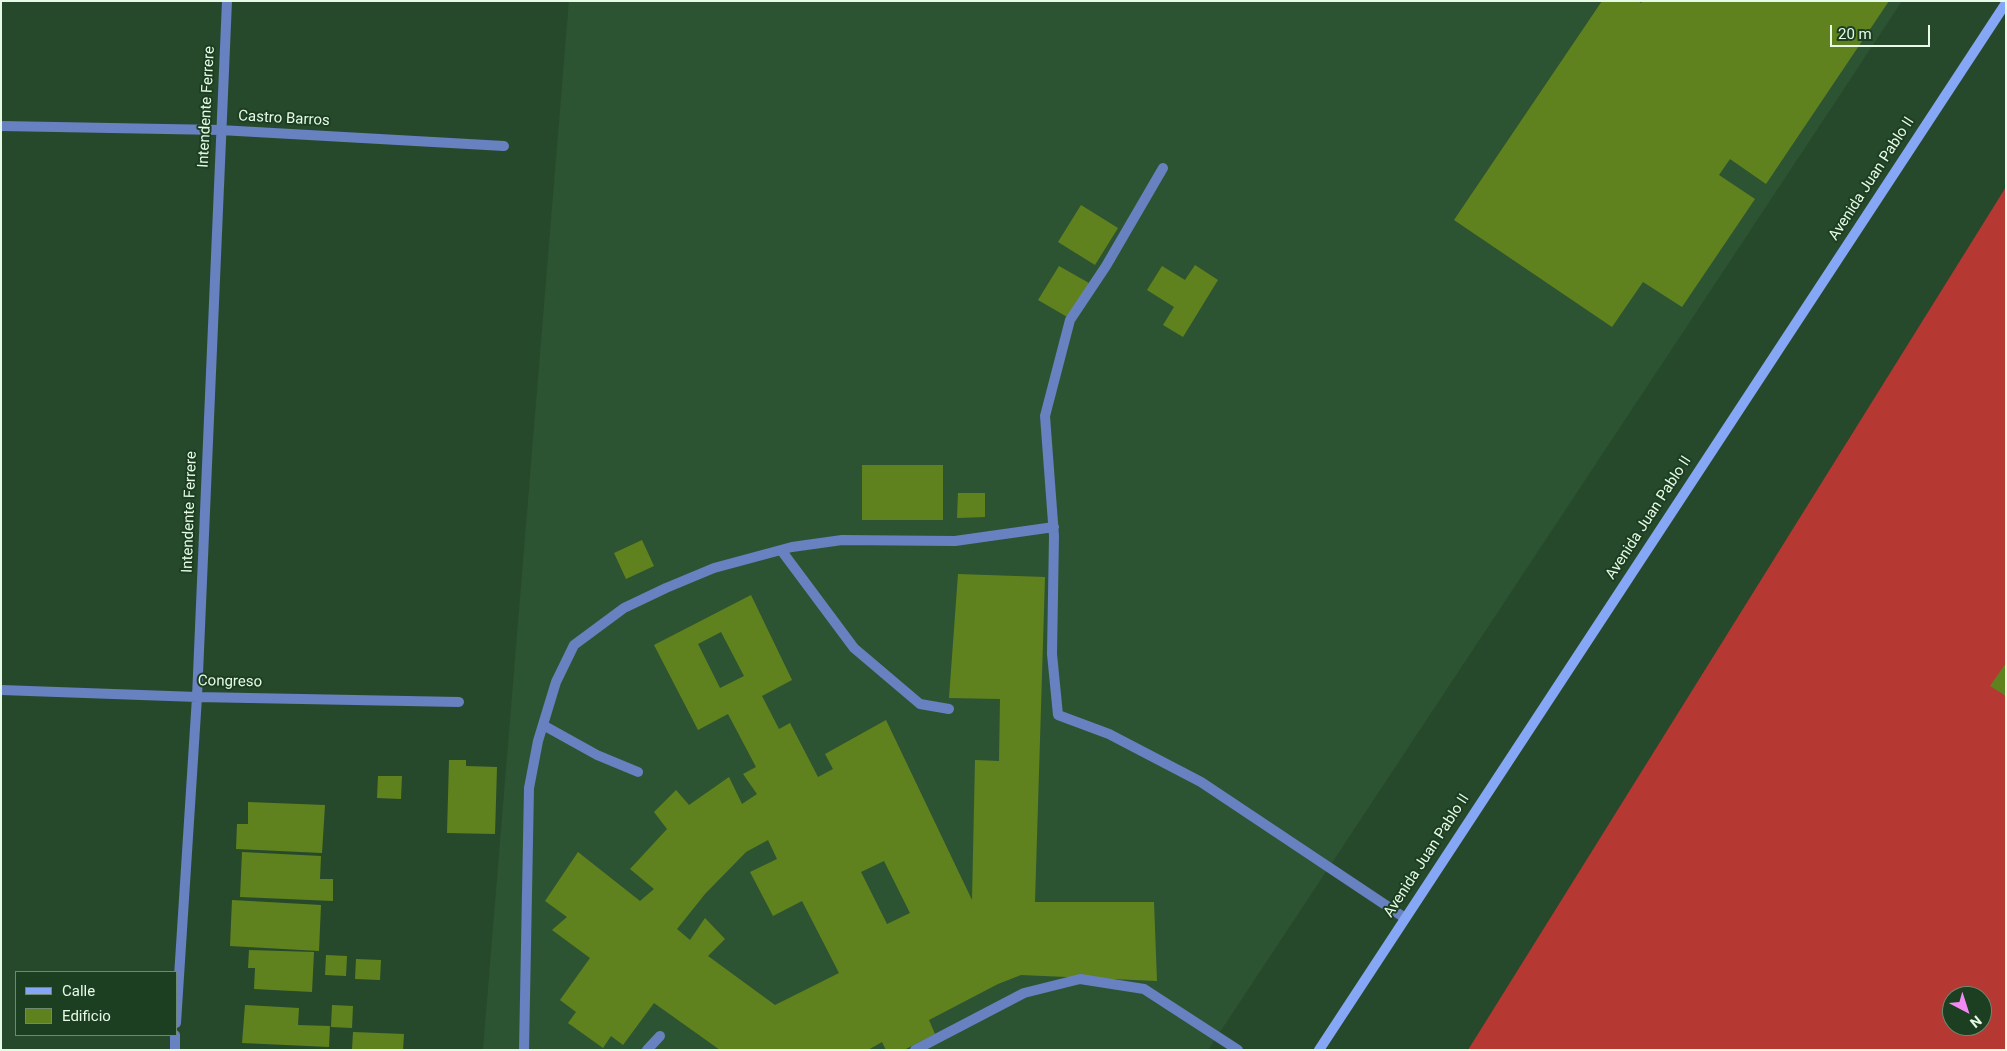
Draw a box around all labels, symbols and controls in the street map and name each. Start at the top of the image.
scale bar [1832,15,1932,47]
text: 20 m [1838,25,1872,43]
street label: Intendente Ferrere [195,46,219,168]
street label: Castro Barros [238,108,330,130]
street label: Avenida Juan Pablo II [1825,114,1919,244]
street label: Intendente Ferrere [179,451,201,573]
street label: Avenida Juan Pablo II [1602,453,1696,583]
street label: Congreso [198,672,262,692]
street label: Avenida Juan Pablo II [1380,791,1474,921]
legend [15,971,178,1036]
text: Calle [62,982,95,1000]
north arrow [1942,986,1992,1036]
text: Edificio [62,1007,111,1025]
text: N [1967,1012,1985,1031]

